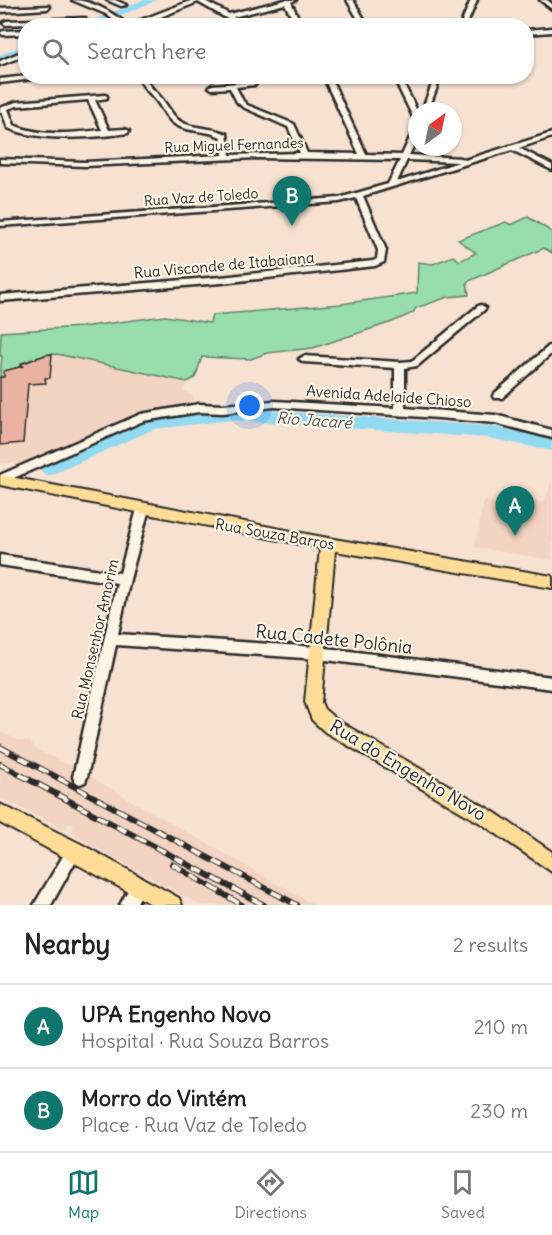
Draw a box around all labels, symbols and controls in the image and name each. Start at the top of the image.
search box [18,18,534,84]
icon: search [39,35,72,68]
text: Search here [87,37,206,65]
north arrow [408,102,462,156]
street label: Rua Miguel Fernandes [164,134,304,156]
pin: B [272,176,312,226]
street label: Rua Vaz de Toledo [143,184,259,210]
street label: Rua Visconde de Itabaiana [133,248,315,282]
street label: Avenida Adelaide Chioso [306,381,472,411]
your location [235,391,264,420]
water label: Rio Jacaré [276,407,354,433]
pin: A [496,486,534,536]
street label: Rua Souza Barros [214,514,336,554]
street label: Rua Monsenhor Amorim [67,557,123,721]
street label: Rua Cadete Polônia [254,619,414,659]
street label: Rua do Engenho Novo [326,714,490,826]
text: Nearby [24,928,110,961]
text: 2 results [453,932,528,957]
text: UPA Engenho Novo [81,1000,271,1028]
text: A [37,1014,50,1039]
text: 210 m [474,1014,528,1039]
text: Hospital · Rua Souza Barros [81,1028,329,1053]
text: Morro do Vintém [81,1084,246,1112]
text: B [37,1098,50,1123]
text: 230 m [470,1098,528,1123]
text: Place · Rua Vaz de Toledo [81,1112,307,1137]
tab: Map [67,1166,100,1222]
tab: Directions [234,1166,307,1222]
tab: Saved [441,1166,485,1222]

